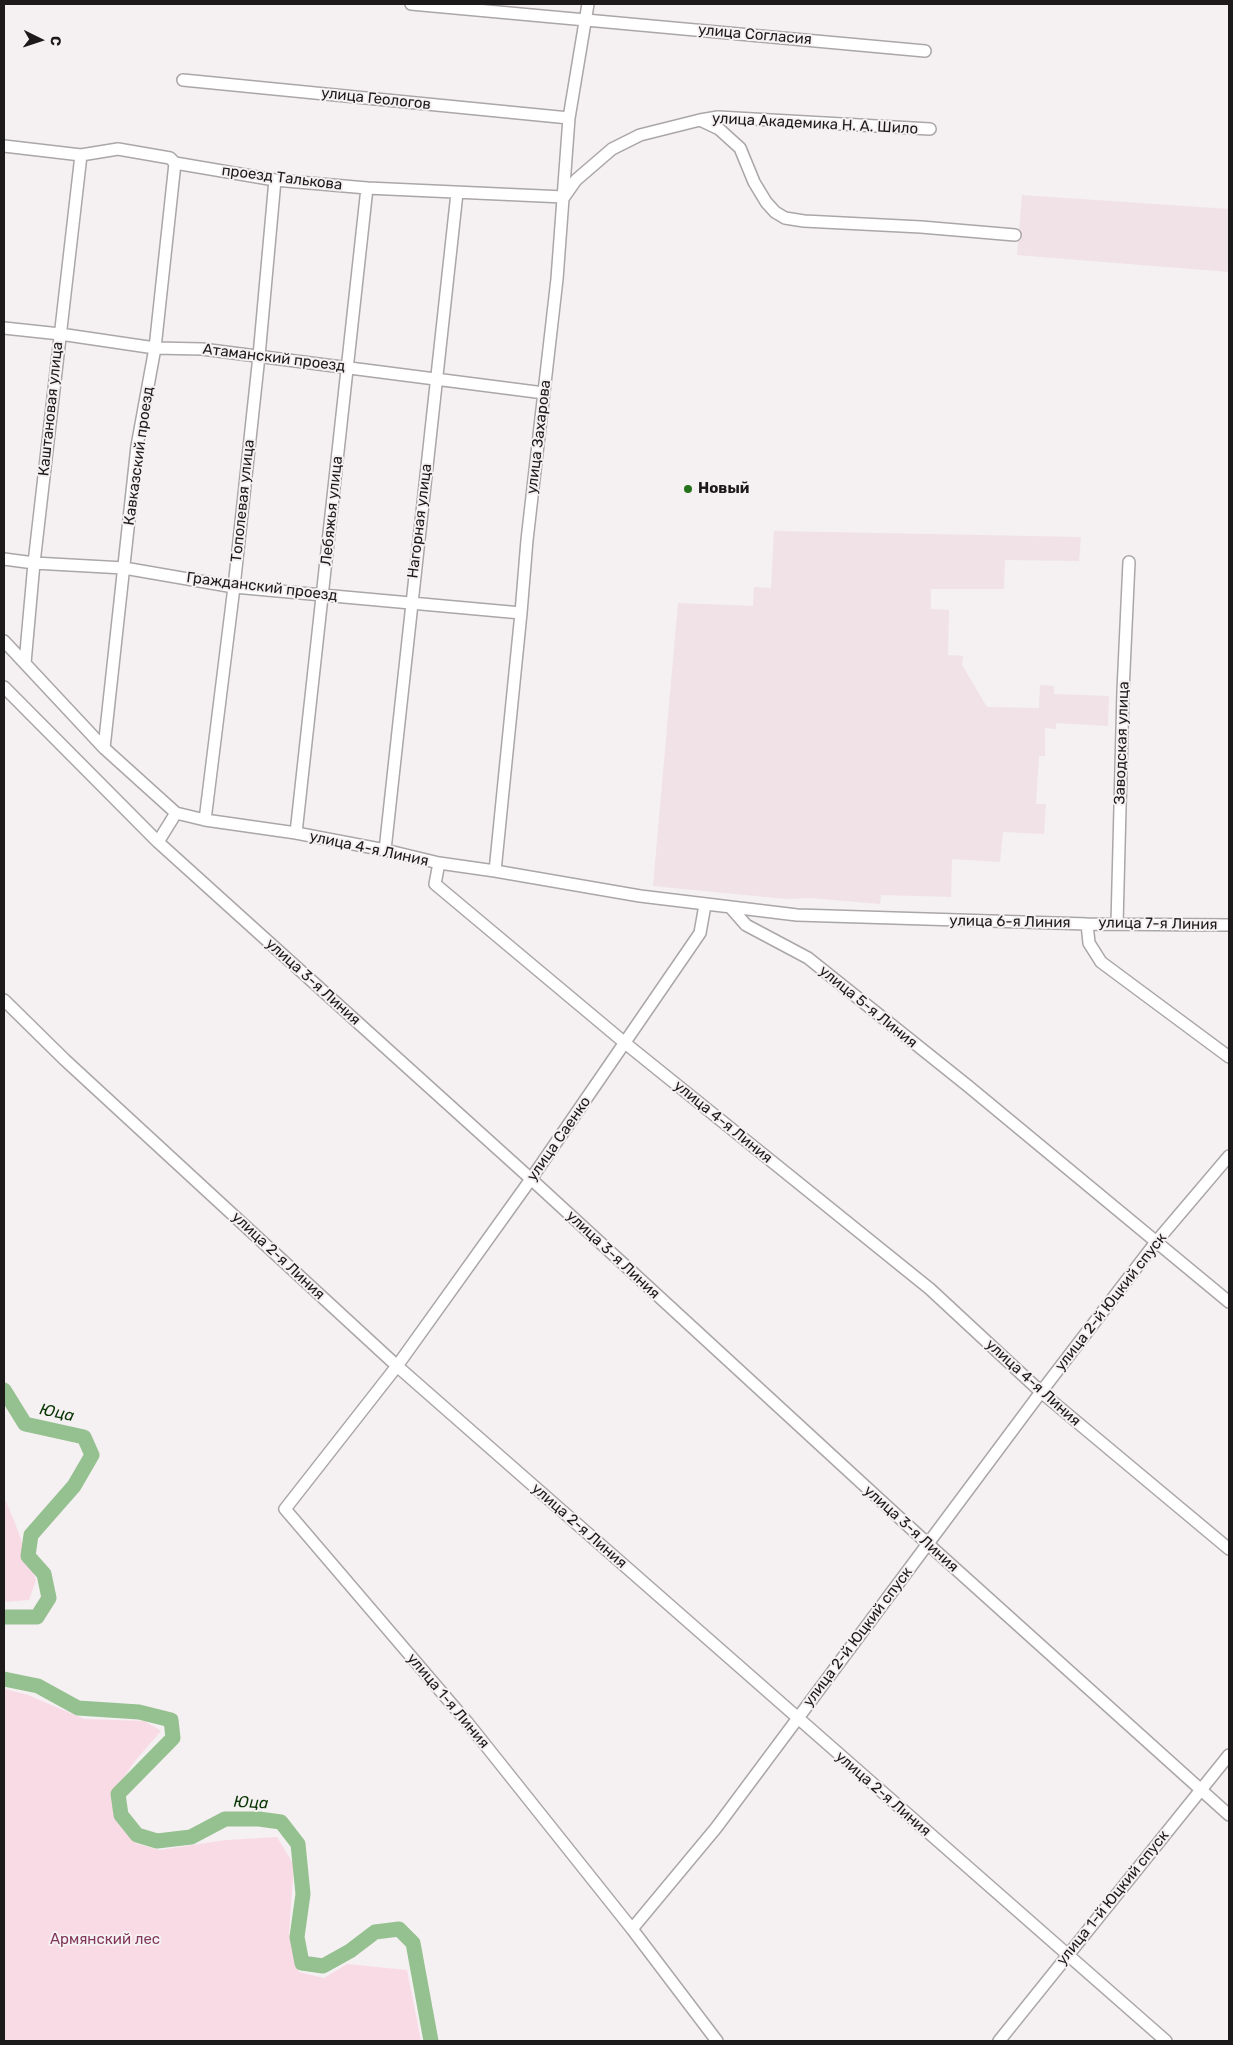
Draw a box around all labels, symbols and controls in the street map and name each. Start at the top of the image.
north arrow [15,15,65,65]
street label: улица Согласия [697,21,813,49]
text: С [47,36,64,47]
street label: улица Геологов [320,84,432,114]
street label: улица Академика Н. А. Шило [712,110,918,138]
street label: проезд Талькова [221,162,343,194]
street label: Атаманский проезд [202,340,346,376]
street label: Каштановая улица [35,341,67,477]
street label: улица Захарова [523,379,555,495]
street label: Кавказский проезд [120,385,158,527]
street label: Тополевая улица [228,439,258,563]
street label: Лебяжья улица [317,455,347,567]
street label: Нагорная улица [404,463,436,579]
place label: Новый [698,480,749,498]
marker: Новый [682,483,694,495]
street label: Гражданский проезд [185,569,339,605]
street label: Заводская улица [1111,681,1133,805]
street label: улица 4-я Линия [308,828,430,870]
street label: улица 6-я Линия [949,912,1071,932]
street label: улица 7-я Линия [1098,914,1218,934]
street label: улица 3-я Линия [262,935,364,1029]
street label: улица 5-я Линия [815,962,921,1052]
street label: улица 4-я Линия [670,1077,776,1167]
street label: улица Саенко [523,1093,595,1185]
street label: улица 3-я Линия [563,1207,663,1303]
street label: улица 2-я Линия [228,1208,328,1304]
street label: улица 2-й Юцкий спуск [1051,1229,1171,1375]
street label: улица 4-я Линия [982,1336,1084,1430]
water label: Юца [38,1400,76,1426]
street label: улица 2-я Линия [528,1480,630,1572]
street label: улица 3-я Линия [860,1482,962,1576]
street label: улица 2-й Юцкий спуск [800,1564,916,1710]
street label: улица 1-я Линия [403,1650,493,1752]
street label: улица 2-я Линия [832,1748,934,1840]
water label: Юца [233,1793,269,1813]
street label: улица 1-й Юцкий спуск [1053,1827,1173,1969]
park label: Армянский лес [50,1931,160,1949]

